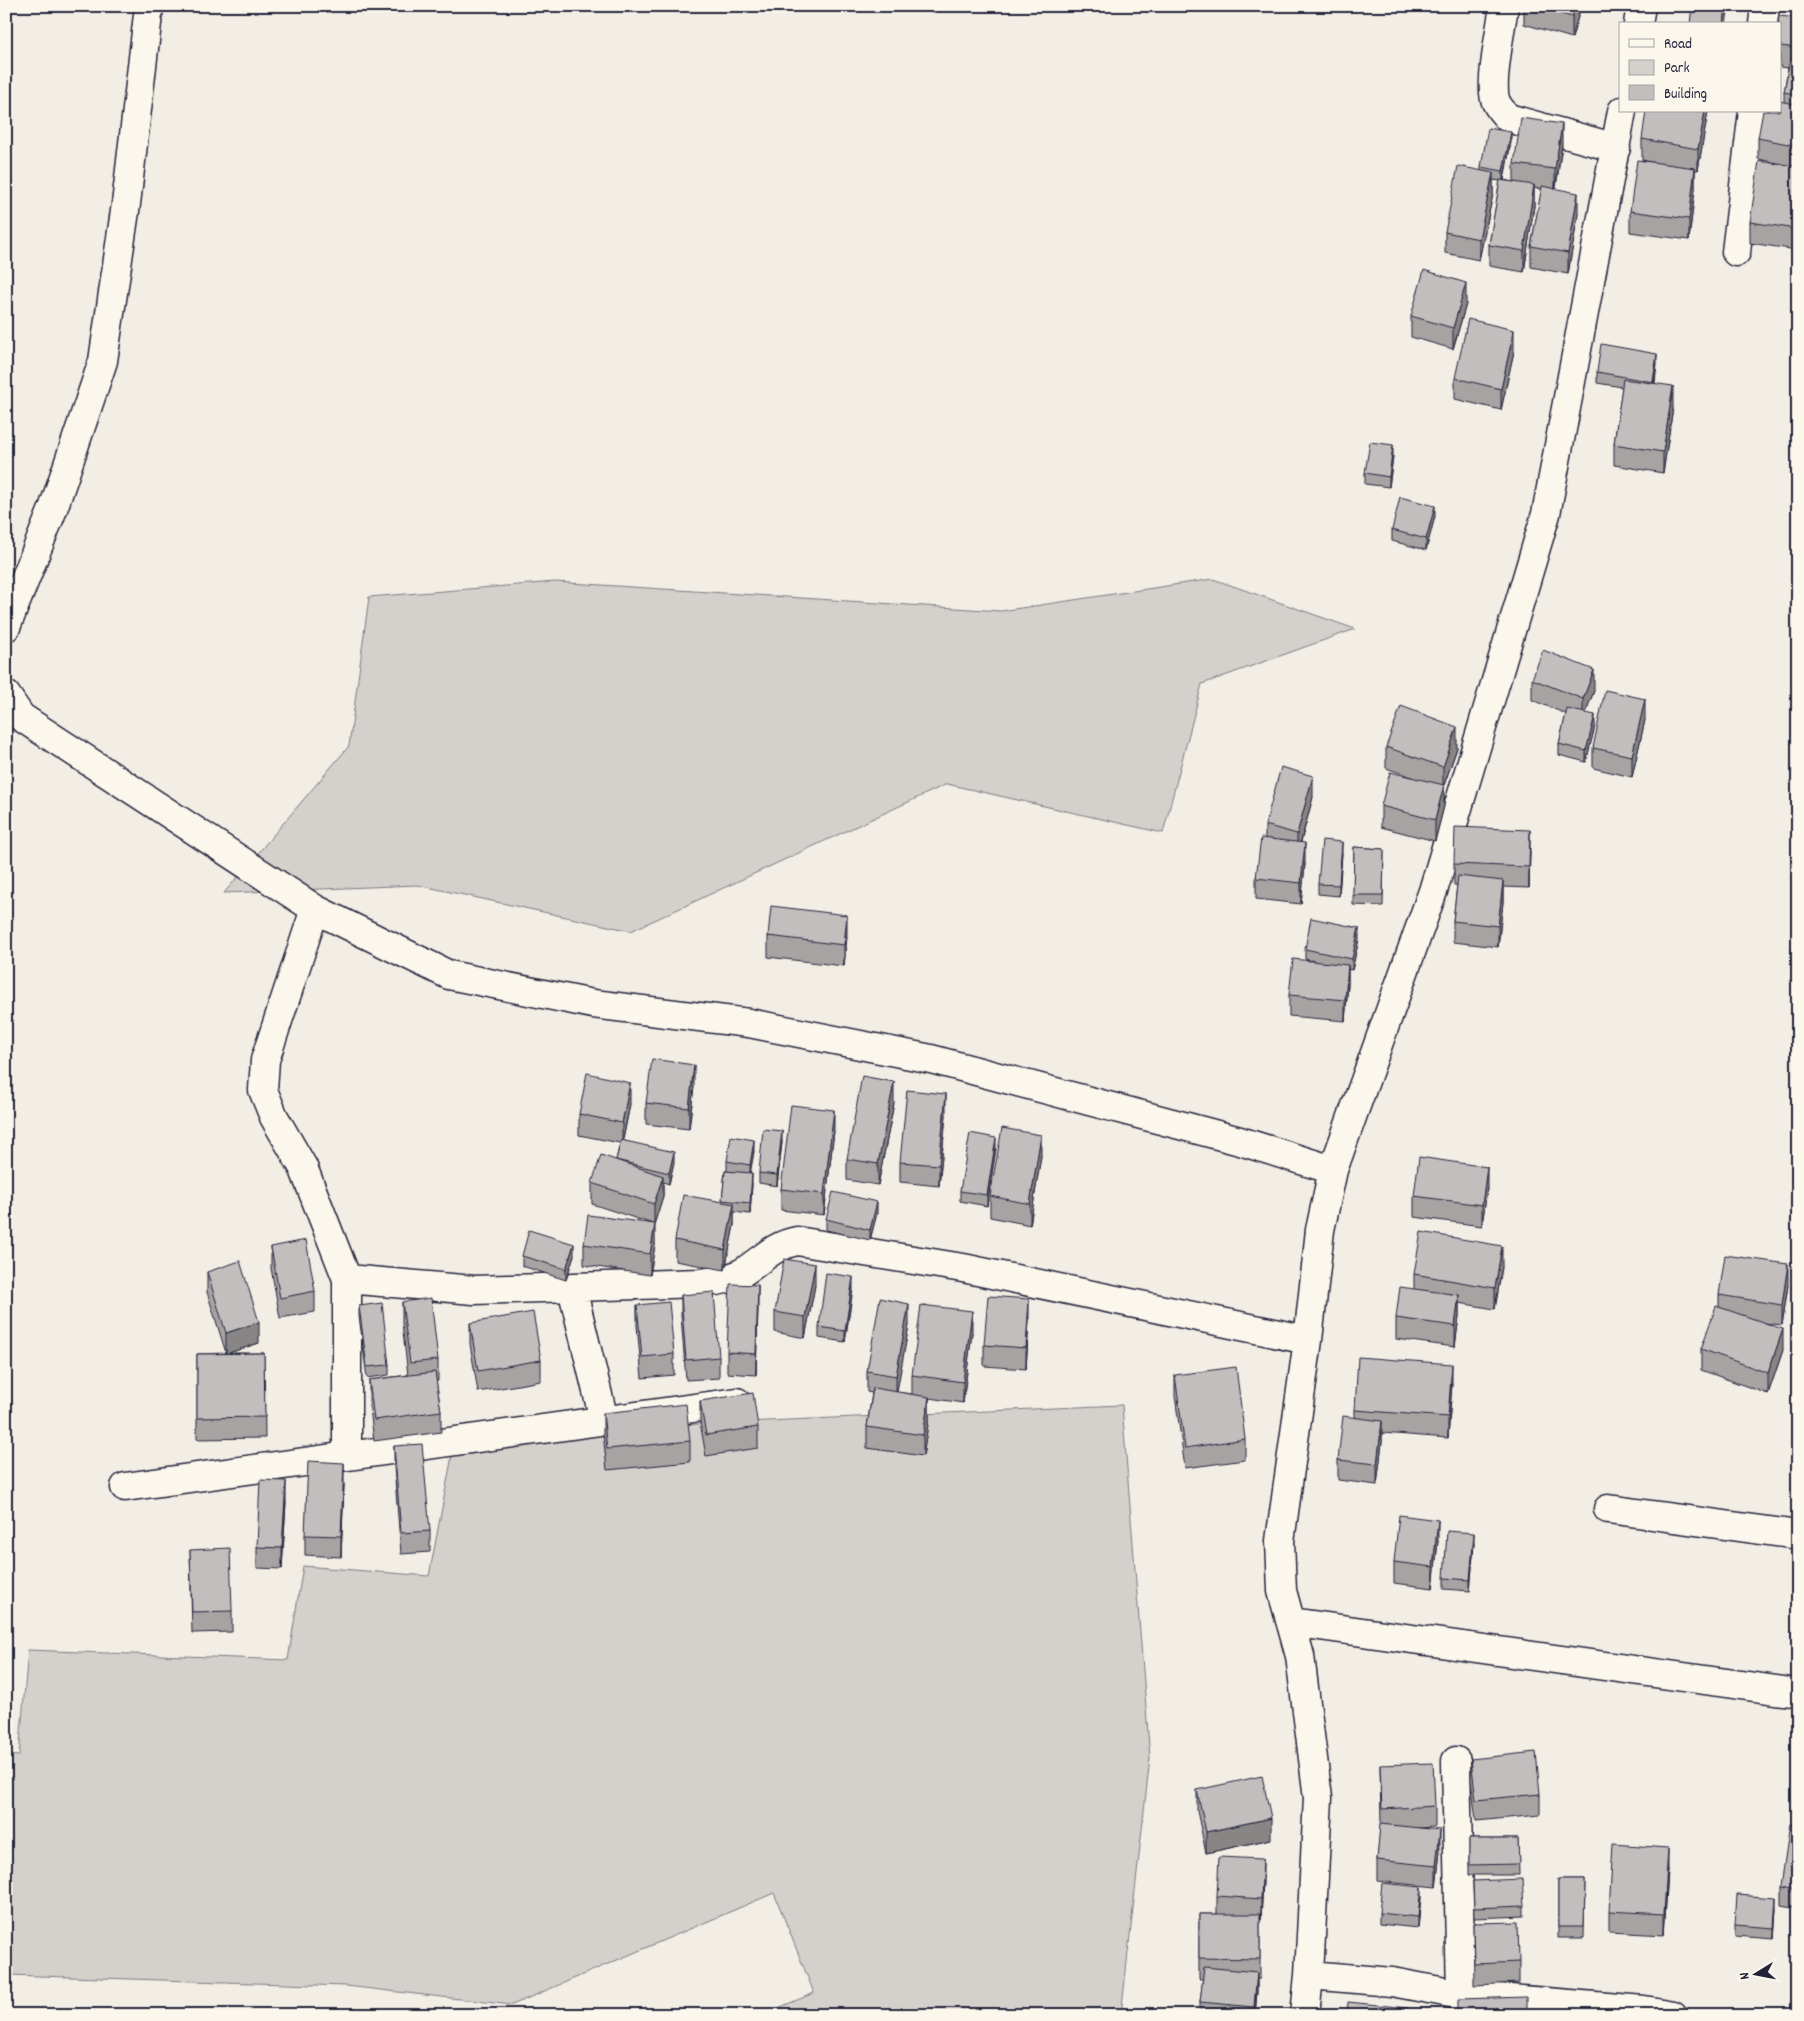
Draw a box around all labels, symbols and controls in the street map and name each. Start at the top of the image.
legend [1619,22,1782,112]
text: Road [1664,34,1692,56]
text: Park [1664,58,1690,80]
text: Building [1664,84,1707,106]
north arrow [1732,1948,1782,1998]
text: N [1735,1971,1756,1981]

